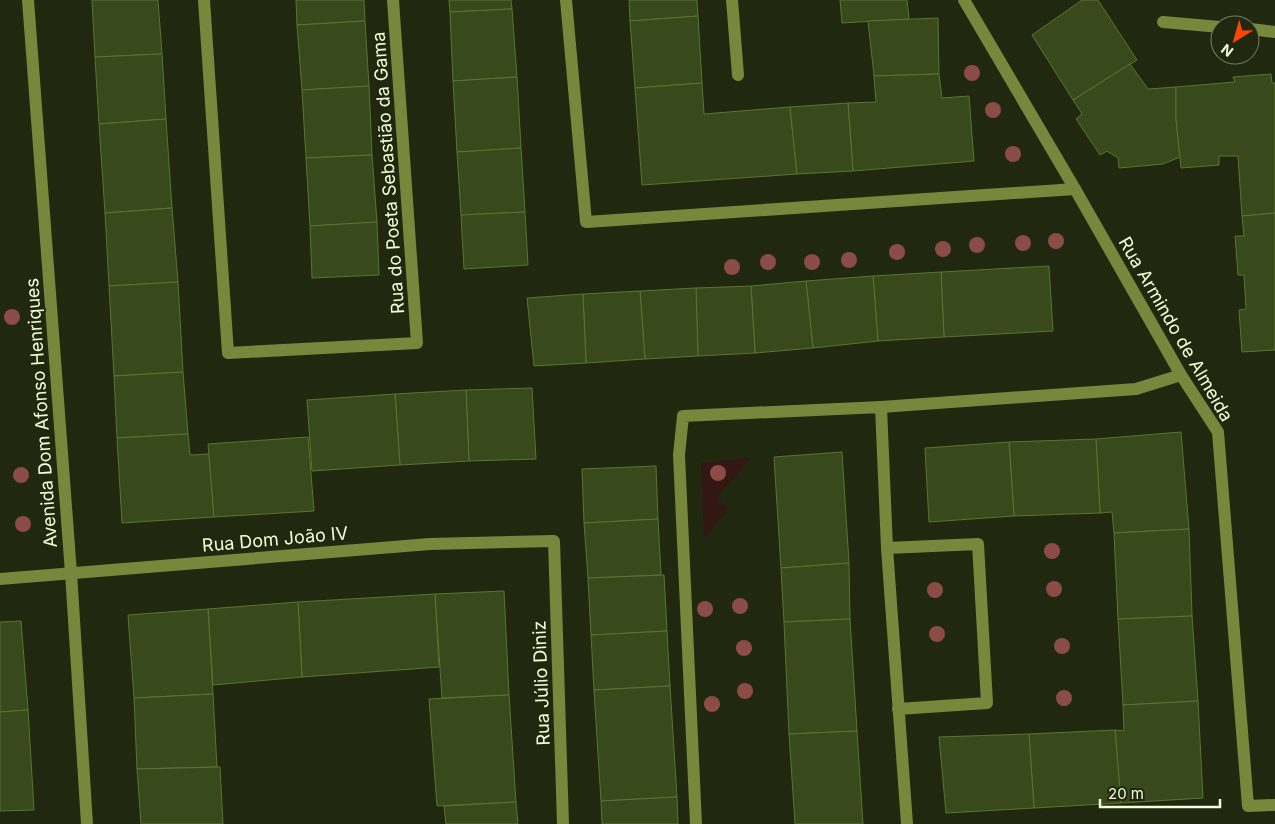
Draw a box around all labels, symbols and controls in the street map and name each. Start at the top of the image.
north arrow [1210,15,1260,65]
street label: Rua do Poeta Sebastião da Gama [368,31,408,315]
text: N [1217,41,1236,61]
street label: Rua Armindo de Almeida [1115,233,1237,425]
street label: Avenida Dom Afonso Henriques [21,278,61,548]
street label: Rua Dom João IV [201,522,349,556]
street label: Rua Júlio Diniz [528,620,554,746]
scale bar [1100,776,1220,808]
text: 20 m [1108,784,1144,803]

